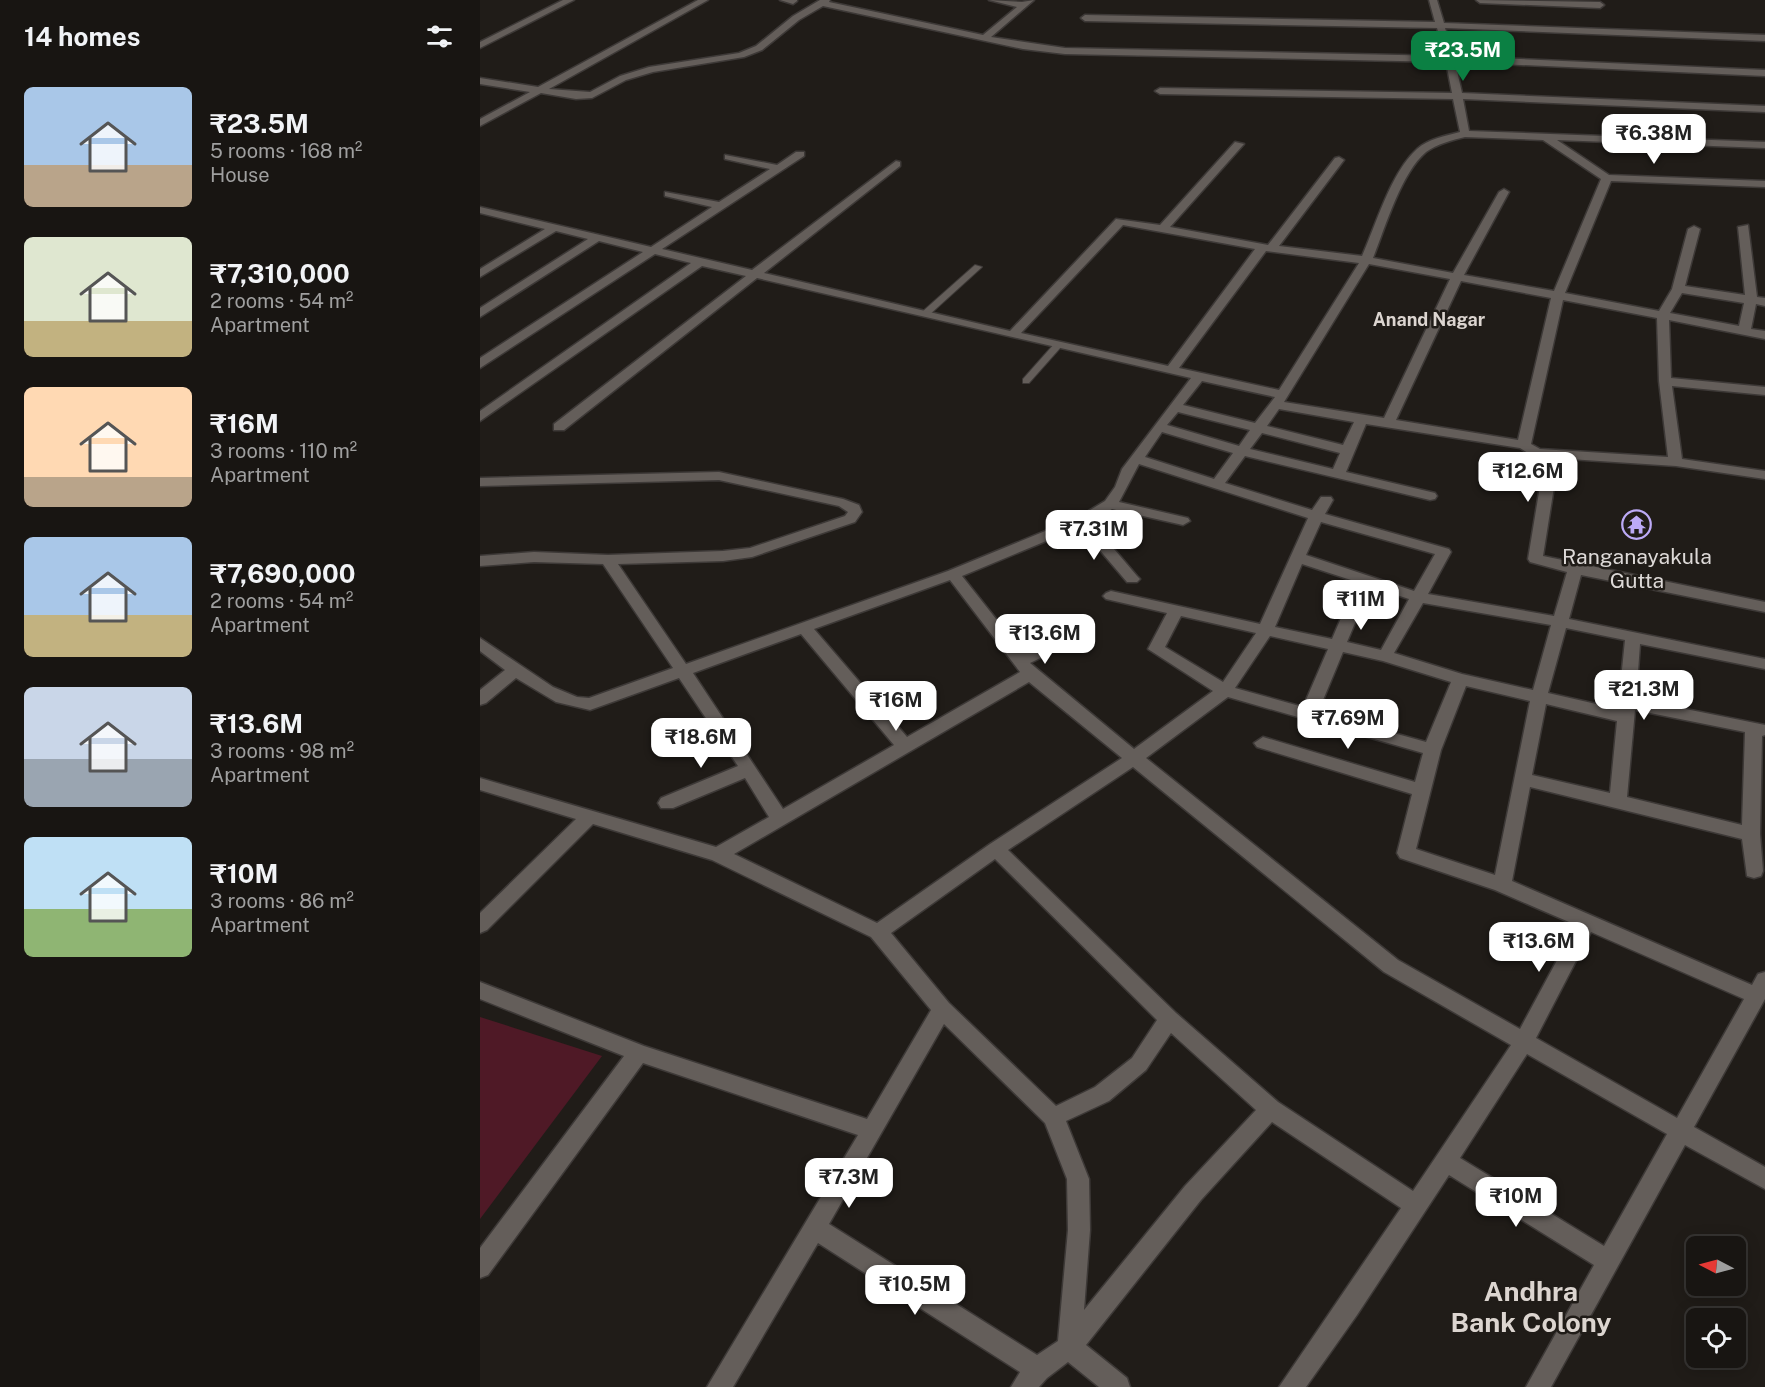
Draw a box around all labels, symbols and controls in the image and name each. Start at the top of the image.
icon: filters [423,20,456,53]
text: 14 homes [24,21,140,52]
pin: ₹23.5M [1414,31,1512,82]
text: ₹23.5M [1425,38,1501,62]
text: ₹23.5M [210,108,309,139]
icon: home [72,111,144,183]
pin: ₹6.38M [1605,114,1703,165]
text: ₹6.38M [1616,121,1692,145]
text: 5 rooms · 168 m² [210,139,362,163]
text: House [210,163,270,187]
text: ₹7,310,000 [210,258,350,289]
icon: home [72,261,144,333]
text: 2 rooms · 54 m² [210,289,353,313]
district label: Anand Nagar [1373,309,1486,330]
text: Apartment [210,313,310,337]
text: ₹16M [210,408,279,439]
icon: home [72,411,144,483]
text: 3 rooms · 110 m² [210,439,357,463]
pin: ₹12.6M [1479,452,1577,503]
text: ₹12.6M [1492,459,1564,483]
text: Apartment [210,463,310,487]
temple icon: Ranganayakula Gutta [1621,509,1653,541]
pin: ₹7.31M [1045,510,1143,561]
text: ₹7.31M [1060,517,1128,541]
place label: Ranganayakula Gutta [1562,544,1712,593]
text: ₹7,690,000 [210,558,355,589]
icon: home [72,561,144,633]
pin: ₹11M [1325,580,1397,631]
text: ₹11M [1337,587,1385,611]
text: 2 rooms · 54 m² [210,589,353,613]
text: Apartment [210,613,310,637]
pin: ₹13.6M [996,614,1094,665]
text: ₹13.6M [1009,621,1081,645]
pin: ₹21.3M [1595,670,1693,721]
text: ₹21.3M [1608,677,1680,701]
pin: ₹16M [860,681,932,732]
text: ₹16M [870,688,922,712]
pin: ₹7.69M [1299,699,1397,750]
text: ₹7.69M [1311,706,1385,730]
text: ₹13.6M [210,708,303,739]
icon: home [72,711,144,783]
pin: ₹18.6M [652,718,750,769]
text: ₹18.6M [665,725,737,749]
text: 3 rooms · 98 m² [210,739,354,763]
text: Apartment [210,763,310,787]
text: ₹10M [210,858,278,889]
icon: home [72,861,144,933]
text: 3 rooms · 86 m² [210,889,354,913]
text: Apartment [210,913,310,937]
pin: ₹13.6M [1490,922,1588,973]
text: ₹13.6M [1503,929,1575,953]
pin: ₹7.3M [807,1158,891,1209]
text: ₹7.3M [819,1165,879,1189]
pin: ₹10M [1480,1177,1552,1228]
text: ₹10M [1490,1184,1542,1208]
north arrow [1686,1236,1746,1296]
map controls [1686,1236,1746,1368]
pin: ₹10.5M [866,1265,964,1316]
text: ₹10.5M [879,1272,951,1296]
district label: Andhra Bank Colony [1451,1275,1611,1338]
button: locate [1686,1308,1746,1368]

